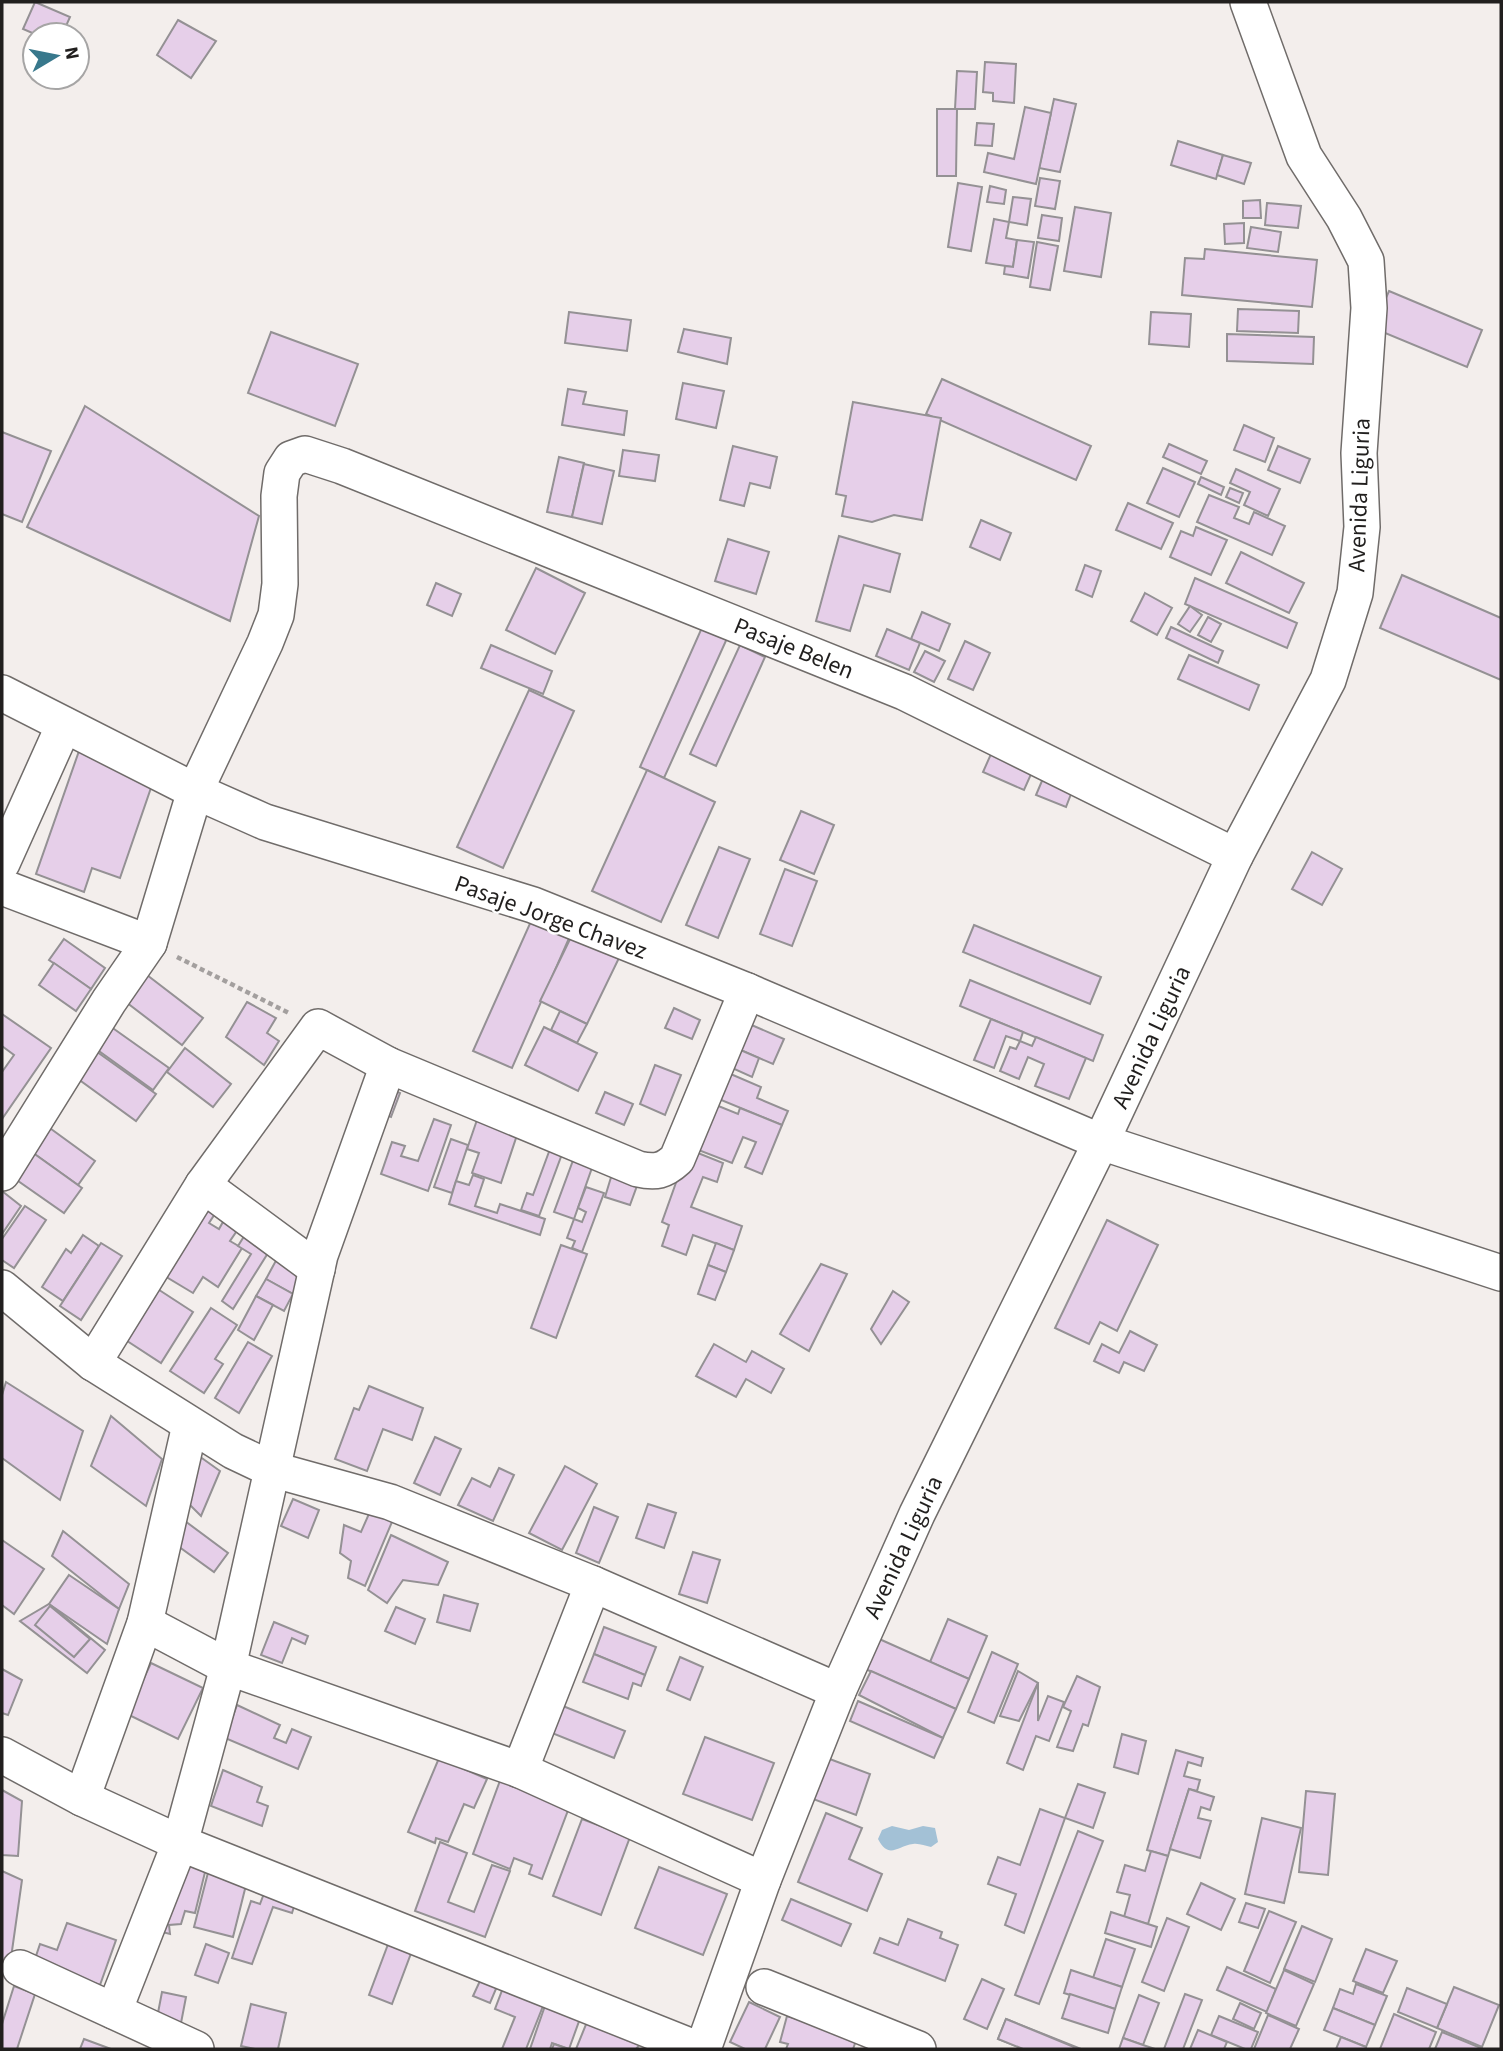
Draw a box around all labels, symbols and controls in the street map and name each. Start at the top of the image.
north arrow [21,21,91,91]
text: N [57,45,86,62]
street label: Avenida Liguria [1339,417,1380,573]
street label: Pasaje Belen [729,609,859,688]
street label: Pasaje Jorge Chavez [450,866,652,969]
street label: Avenida Liguria [1103,960,1200,1114]
street label: Avenida Liguria [855,1470,952,1624]

